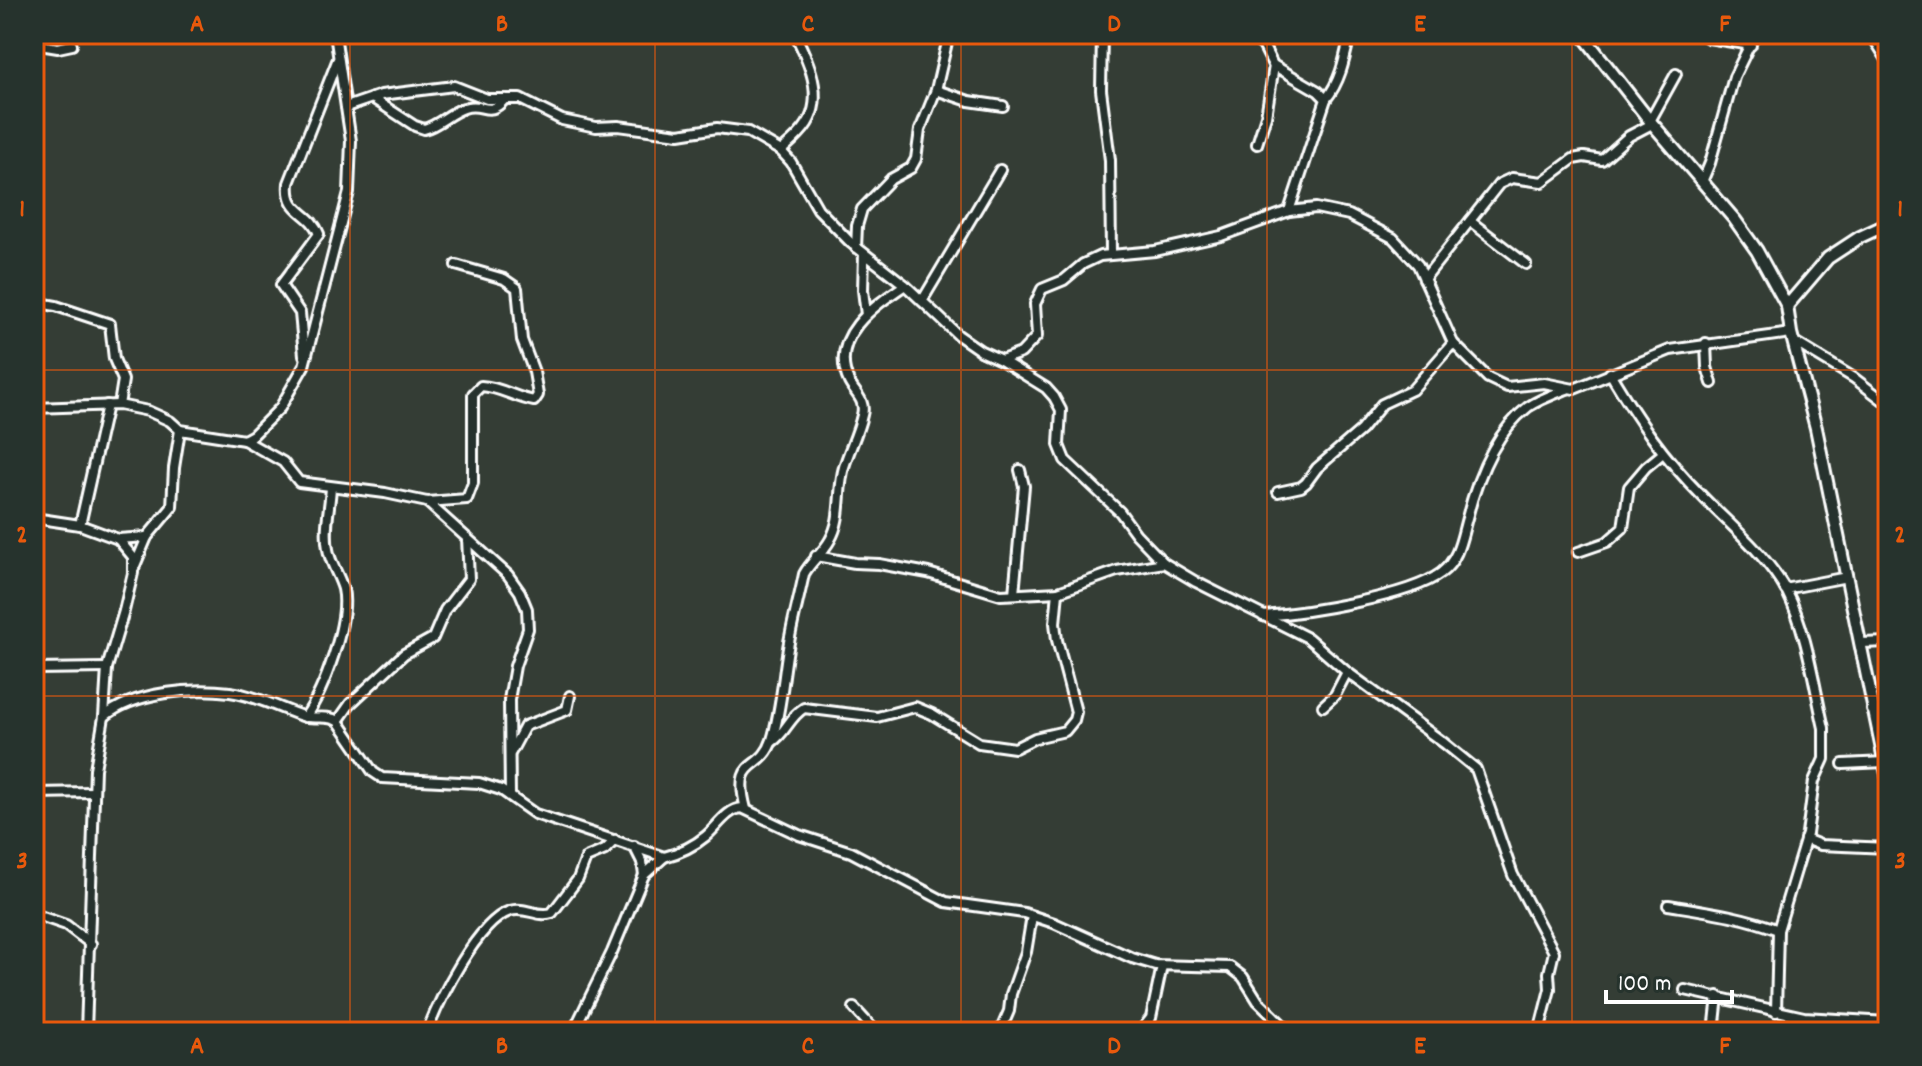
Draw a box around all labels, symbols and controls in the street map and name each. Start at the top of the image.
text: A [190,7,204,44]
text: B [496,7,508,44]
text: C [802,7,815,44]
text: D [1107,7,1121,44]
text: E [1414,7,1426,44]
text: F [1719,7,1731,44]
text: 1 [19,192,25,229]
text: 1 [1897,192,1903,229]
text: 2 [16,518,28,555]
text: 2 [1894,518,1906,555]
text: 3 [16,844,28,881]
text: 3 [1894,844,1906,881]
scale bar [1606,954,1732,1004]
text: 100 m [1618,968,1671,1002]
text: A [190,1029,204,1066]
text: B [496,1029,508,1066]
text: C [802,1029,815,1066]
text: D [1107,1029,1121,1066]
text: E [1414,1029,1426,1066]
text: F [1719,1029,1731,1066]

